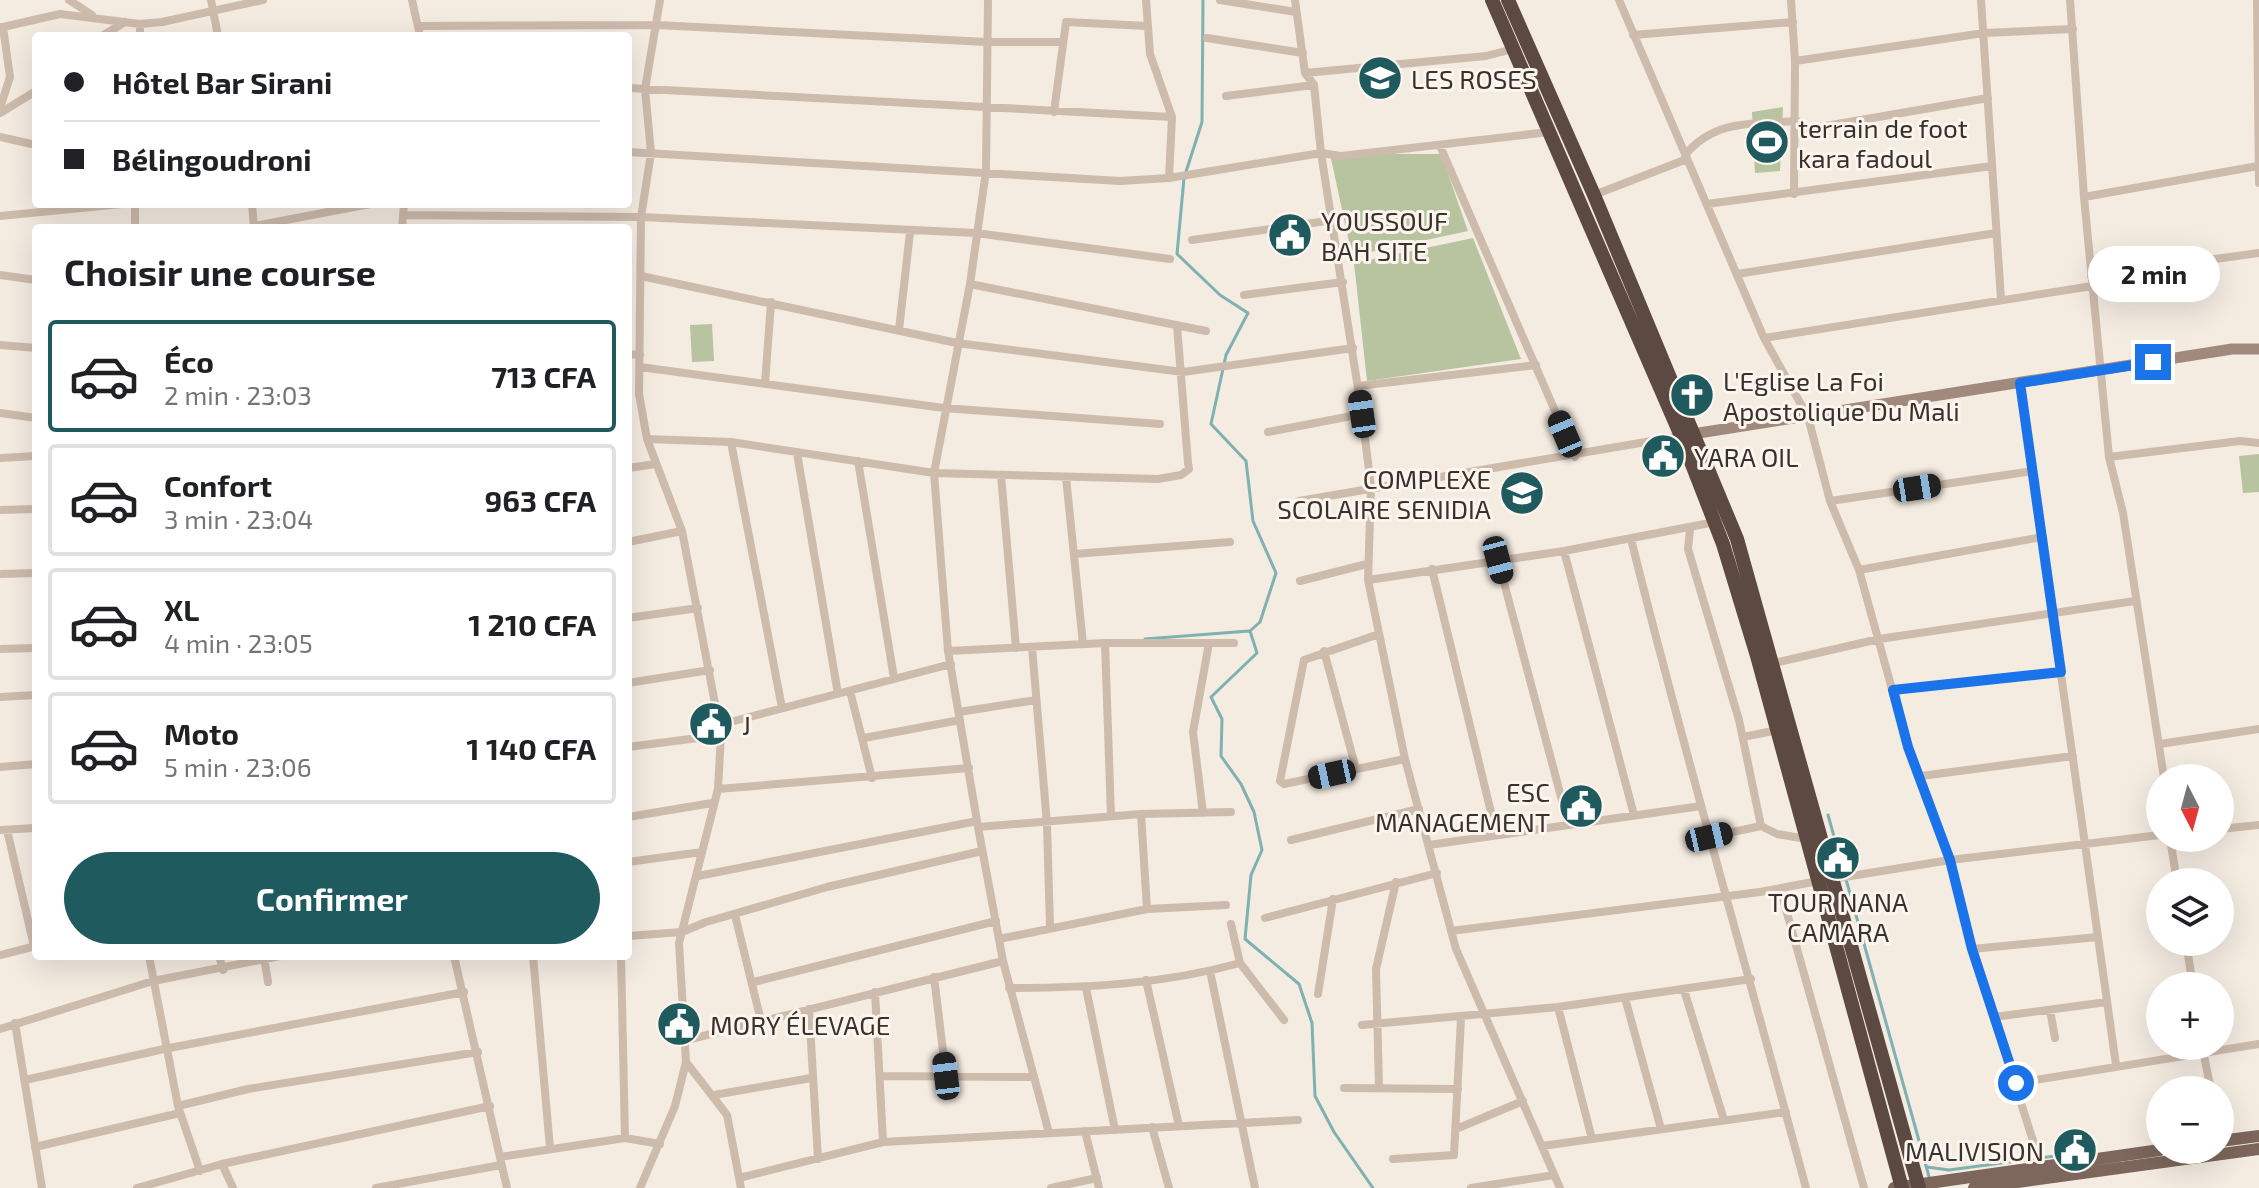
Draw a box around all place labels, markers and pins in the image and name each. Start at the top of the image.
school or university icon: LES ROSES [1356,54,1404,102]
place label: LES ROSES [1411,63,1536,94]
place label: terrain de foot kara fadoul [1798,112,1968,173]
sports icon: terrain de foot kara fadoul [1743,118,1791,166]
place label: YOUSSOUF BAH SITE [1321,205,1448,266]
public building icon: YOUSSOUF BAH SITE [1266,211,1314,259]
place label: L'Eglise La Foi Apostolique Du Mali [1723,365,1960,426]
church icon: L'Eglise La Foi Apostolique Du Mali [1668,371,1716,419]
public building icon: YARA OIL [1639,432,1687,480]
place label: YARA OIL [1694,441,1799,472]
place label: COMPLEXE SCOLAIRE SENIDIA [1277,463,1491,524]
school or university icon: COMPLEXE SCOLAIRE SENIDIA [1498,469,1546,517]
public building icon: J [687,700,735,748]
place label: J [742,709,751,740]
place label: ESC MANAGEMENT [1375,776,1550,837]
public building icon: ESC MANAGEMENT [1557,782,1605,830]
public building icon: TOUR NANA CAMARA [1814,834,1862,882]
place label: TOUR NANA CAMARA [1768,886,1908,947]
public building icon: MORY ÉLEVAGE [655,1000,703,1048]
place label: MORY ÉLEVAGE [710,1009,890,1040]
public building icon: MALIVISION [2051,1126,2099,1174]
place label: MALIVISION [1905,1135,2044,1166]

